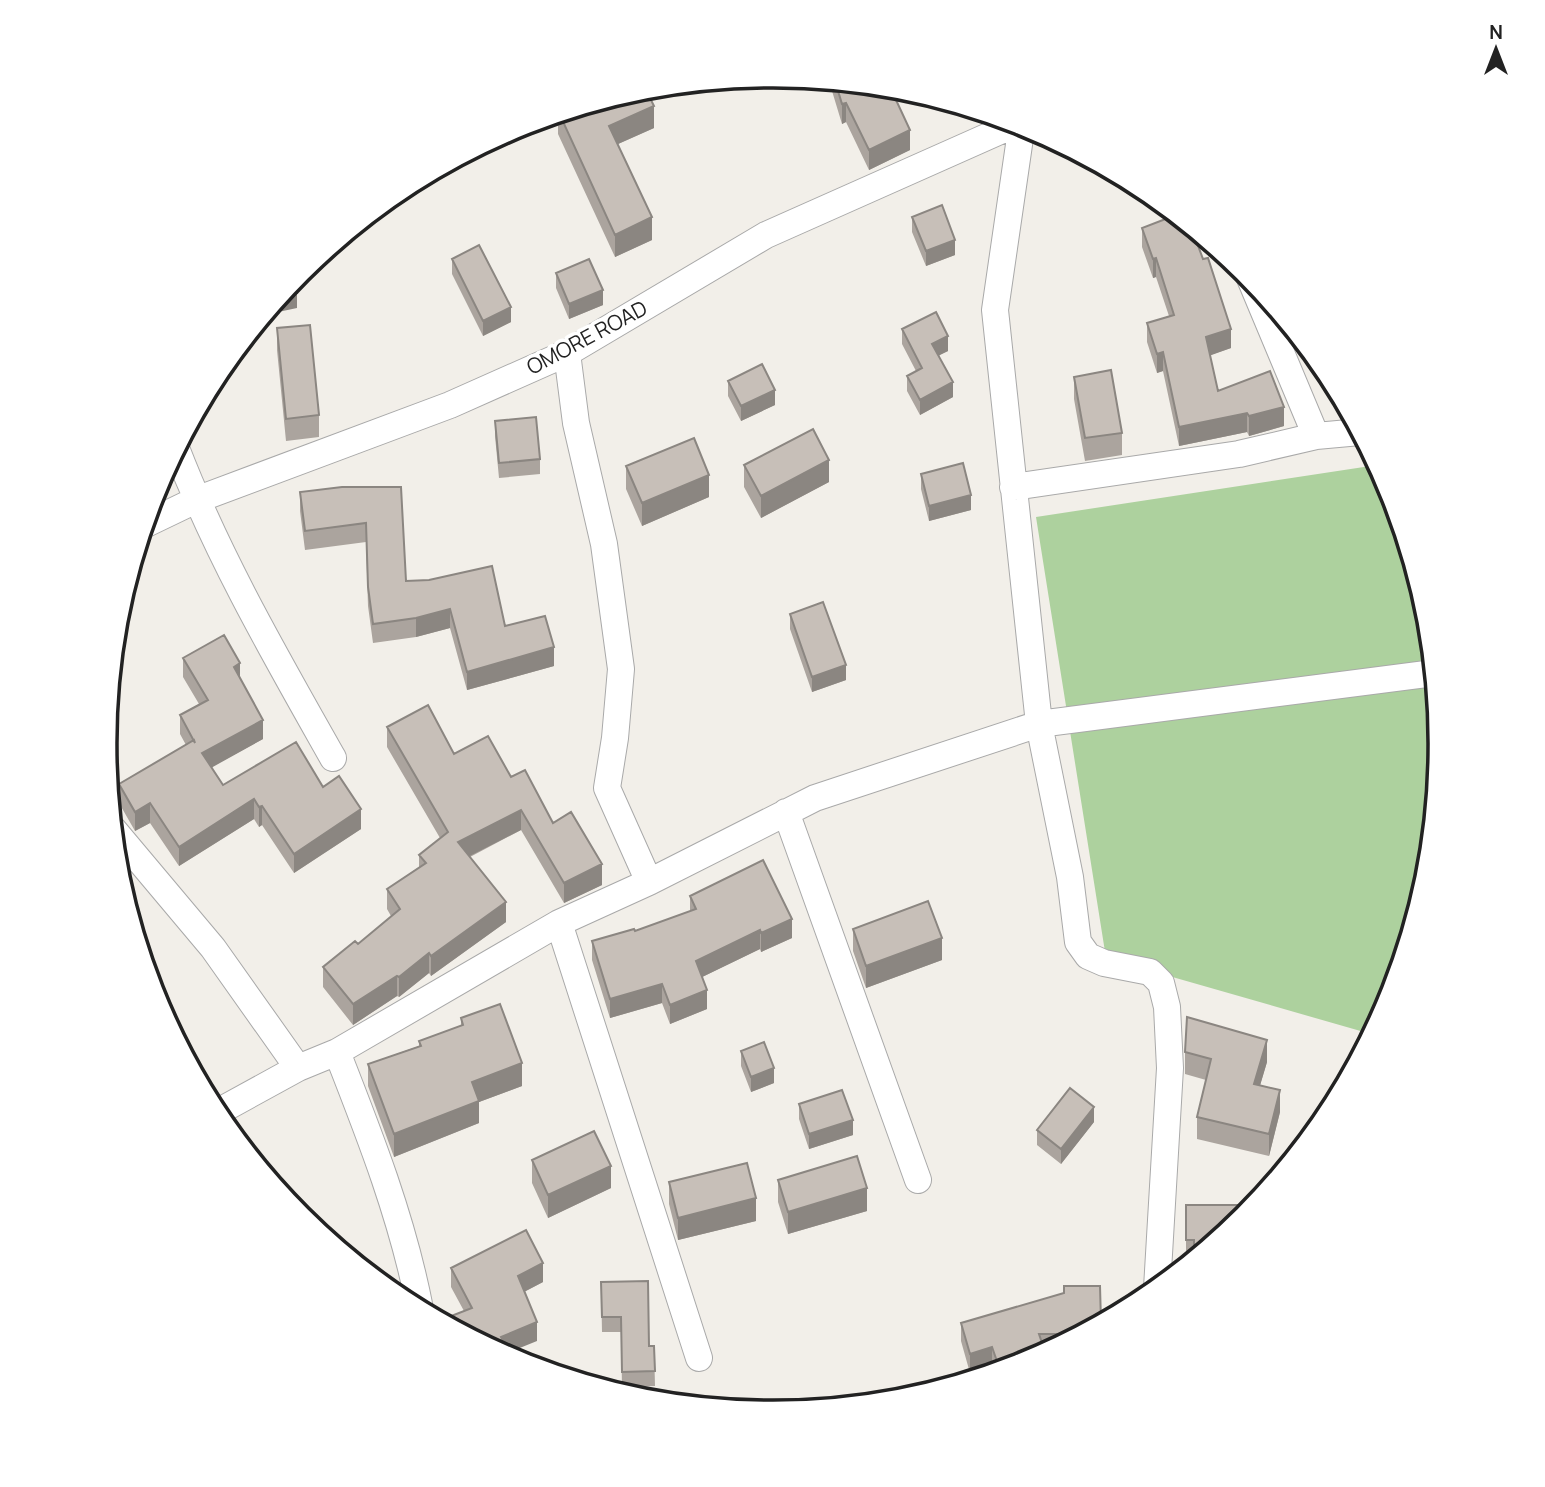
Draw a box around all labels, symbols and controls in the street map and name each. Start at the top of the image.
north arrow [1461,14,1531,84]
text: N [1489,19,1503,45]
street label: OMORE ROAD [521,294,652,381]

